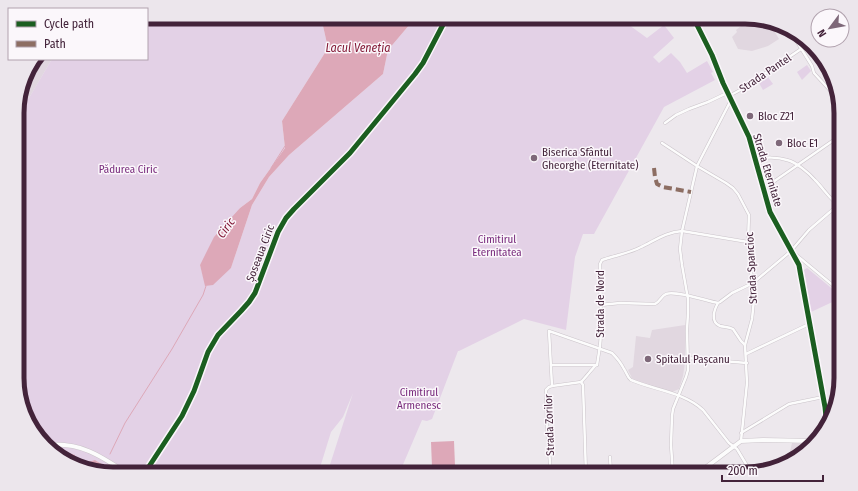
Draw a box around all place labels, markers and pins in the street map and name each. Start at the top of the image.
place label: Bloc Z21 [758,110,794,123]
marker: Bloc Z21 [745,111,755,121]
place label: Bloc E1 [787,137,818,150]
marker: Bloc E1 [774,138,784,148]
place label: Biserica Sfântul Gheorghe (Eternitate) [542,146,639,172]
marker: Biserica Sfântul Gheorghe (Eternitate) [529,153,539,163]
place label: Spitalul Pașcanu [656,353,730,366]
marker: Spitalul Pașcanu [643,354,653,364]

